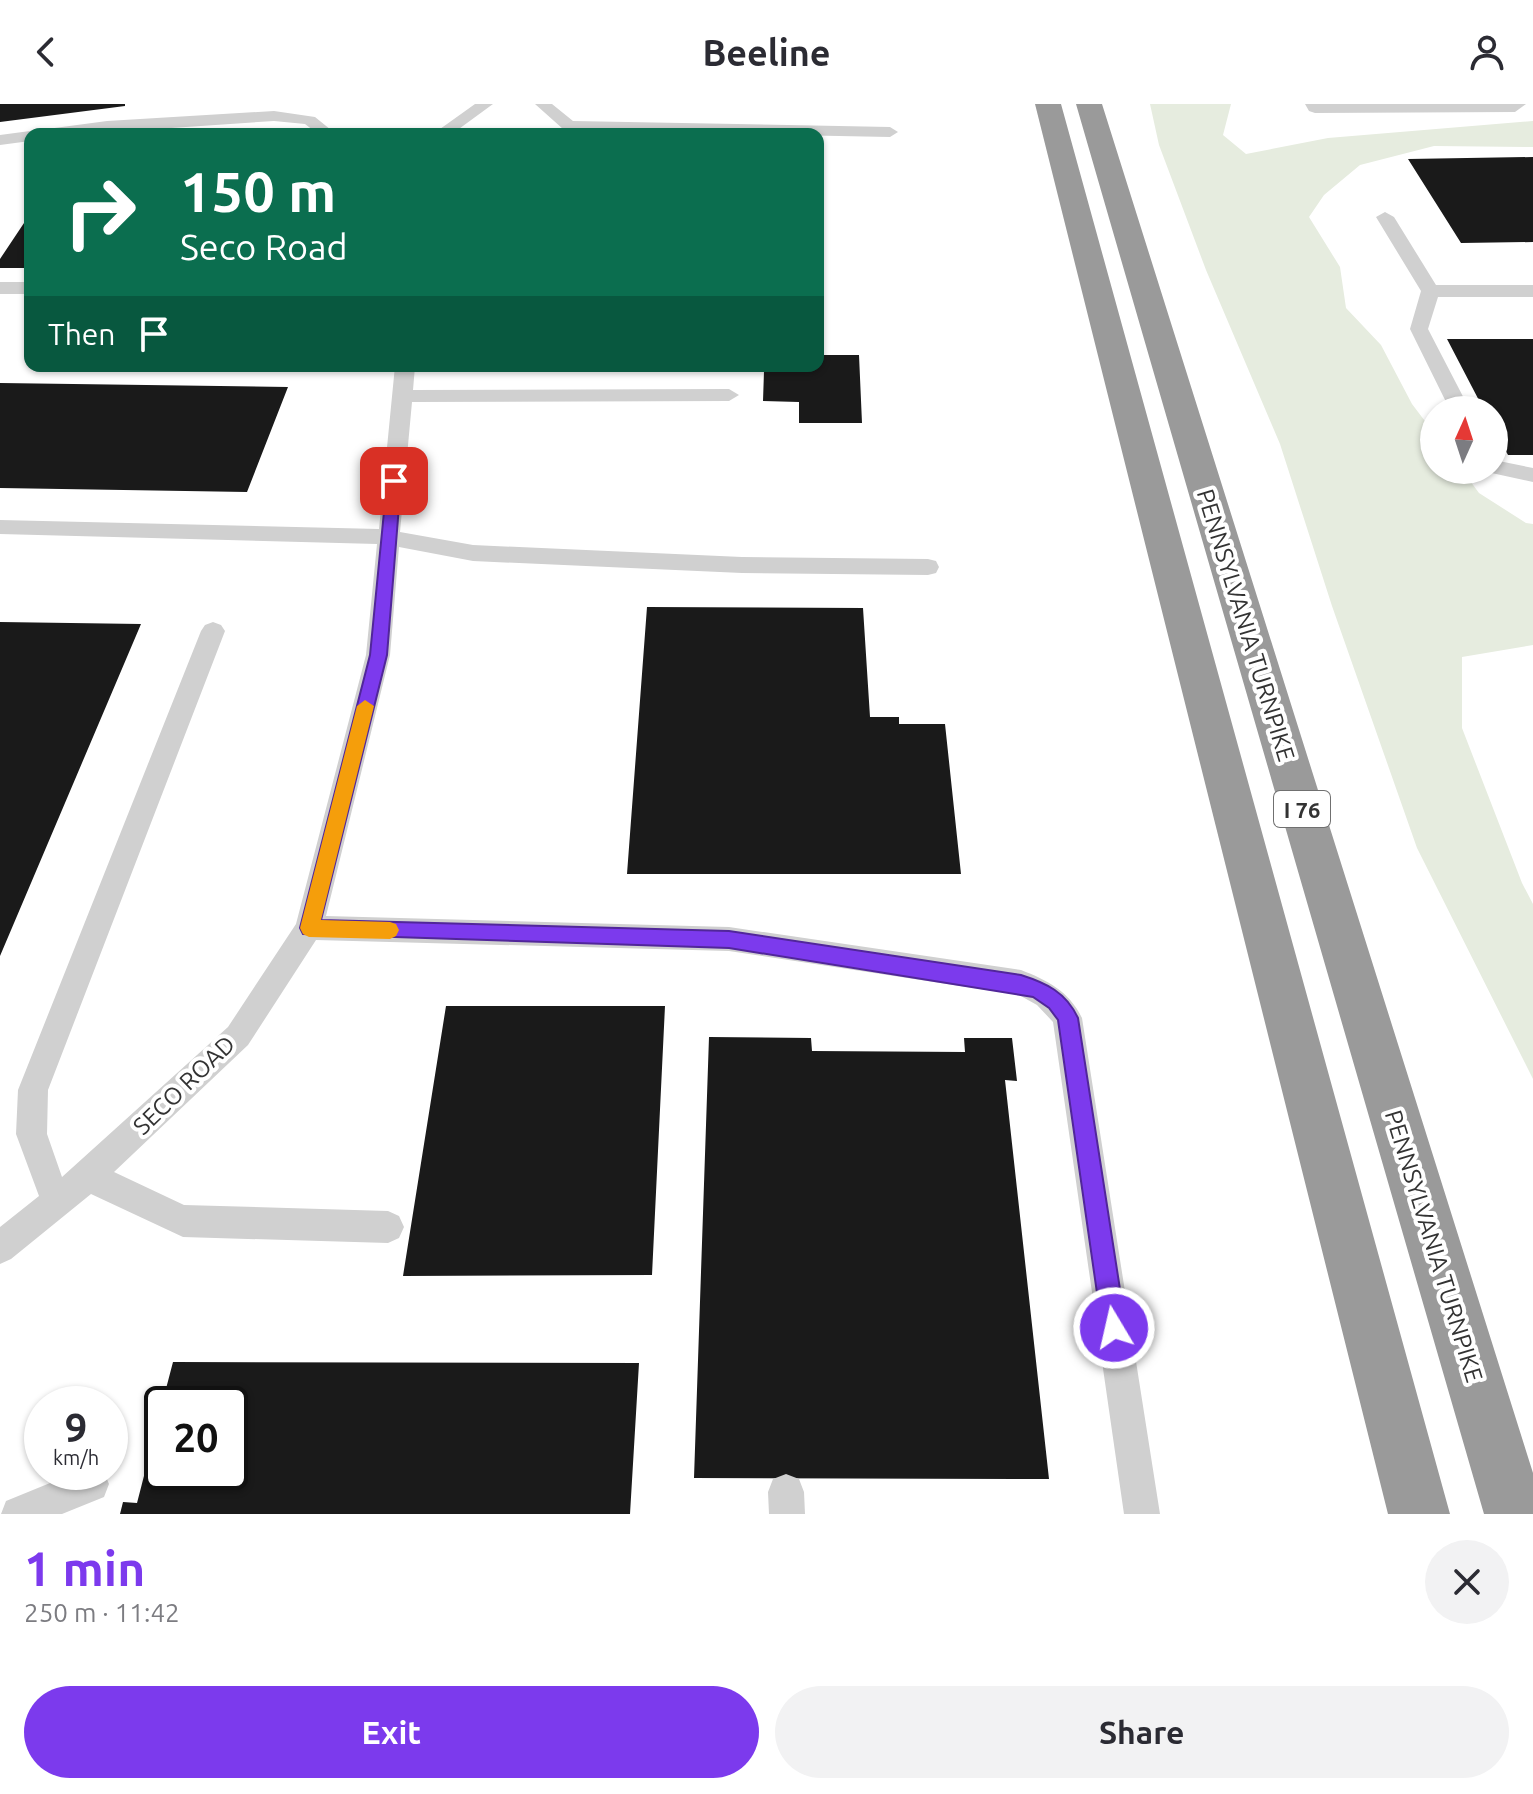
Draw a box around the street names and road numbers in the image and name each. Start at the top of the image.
street label: PENNSYLVANIA TURNPIKE [1192,486,1300,764]
road number: I 76 [1274,791,1330,827]
street label: SECO ROAD [128,1030,240,1140]
street label: PENNSYLVANIA TURNPIKE [1380,1107,1488,1385]

